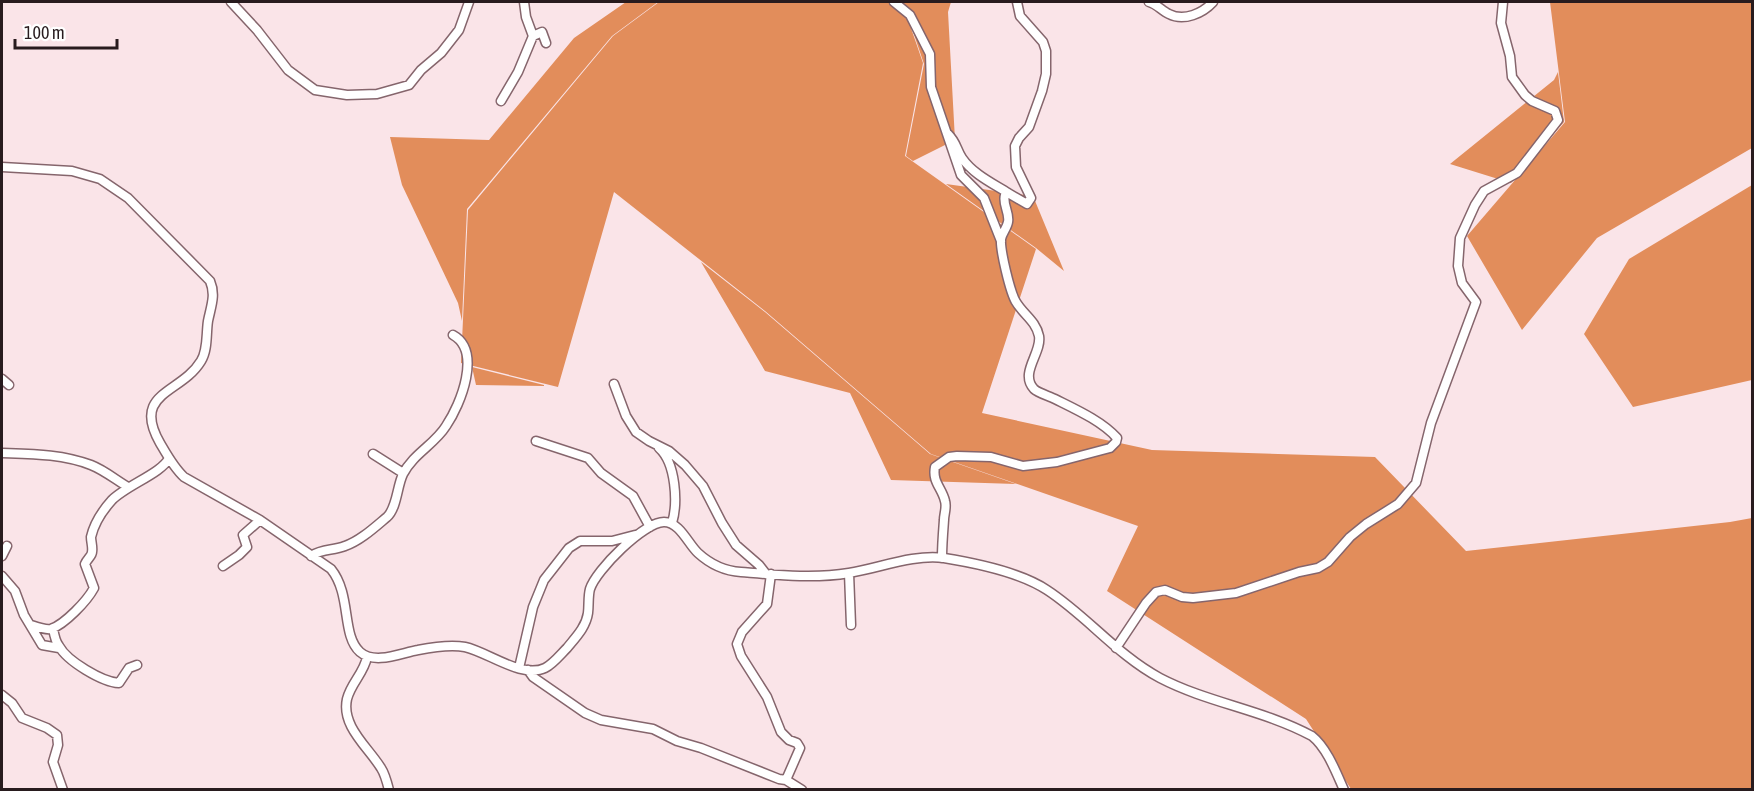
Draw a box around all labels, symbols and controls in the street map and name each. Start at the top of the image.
scale bar [15,12,117,50]
text: 100 m [24,22,65,43]

